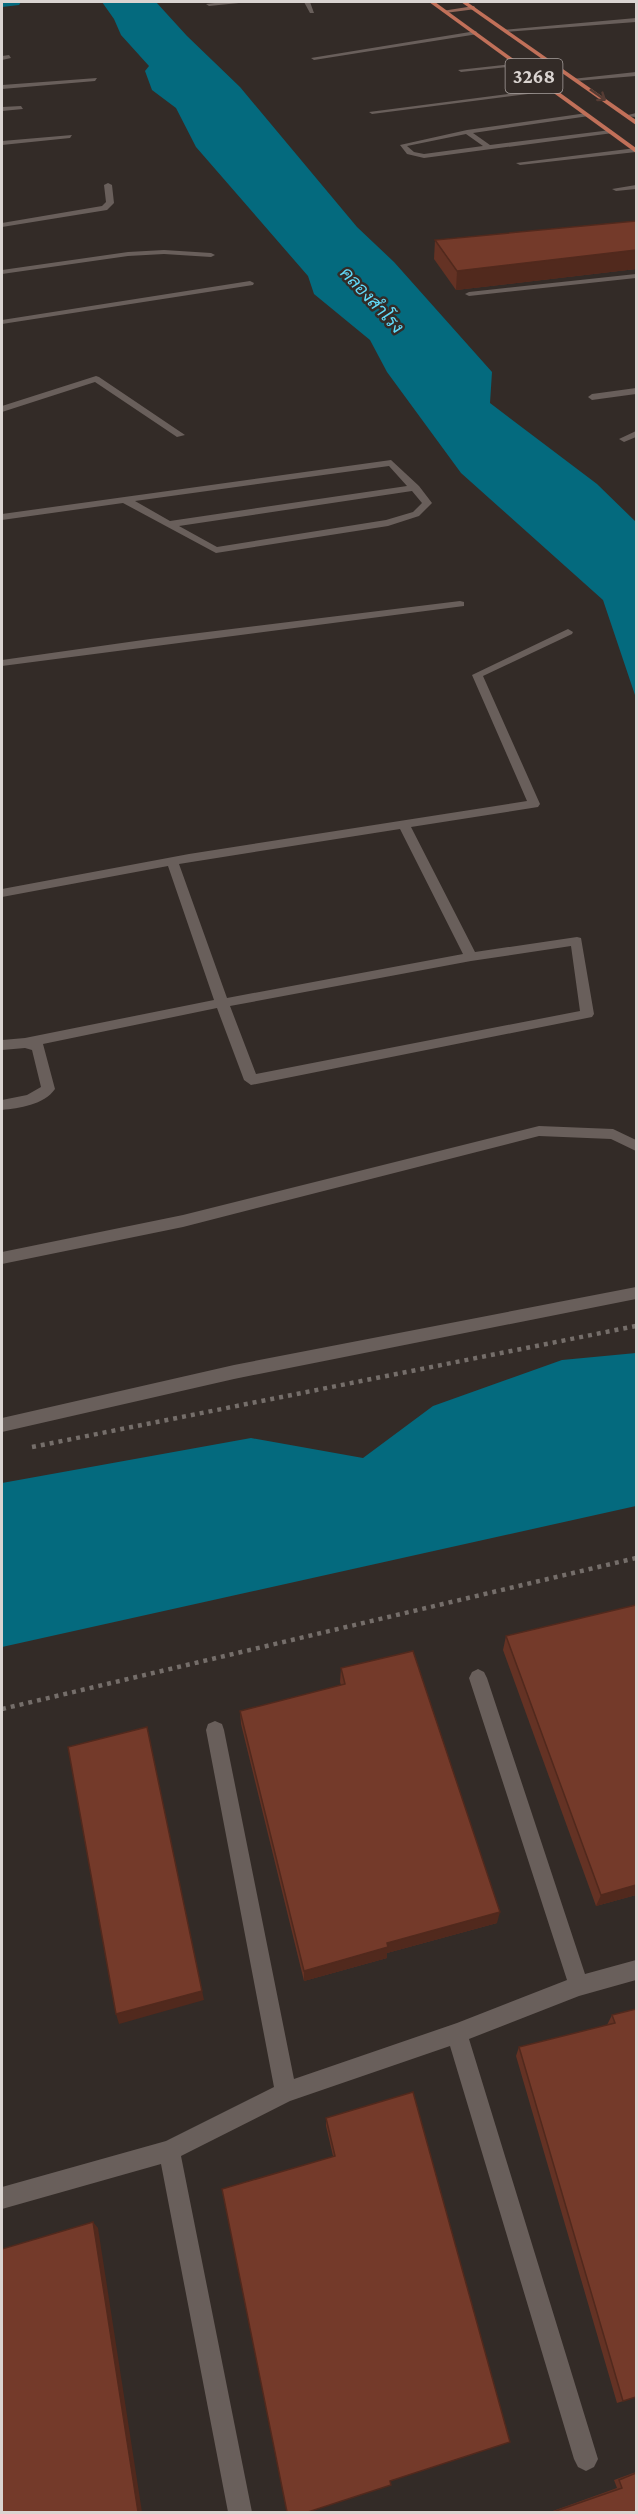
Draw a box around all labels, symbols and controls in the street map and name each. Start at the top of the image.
road number: 3268 [506,59,562,93]
one-way arrow [590,89,606,102]
water label: คลองสำโรง [336,261,410,337]

